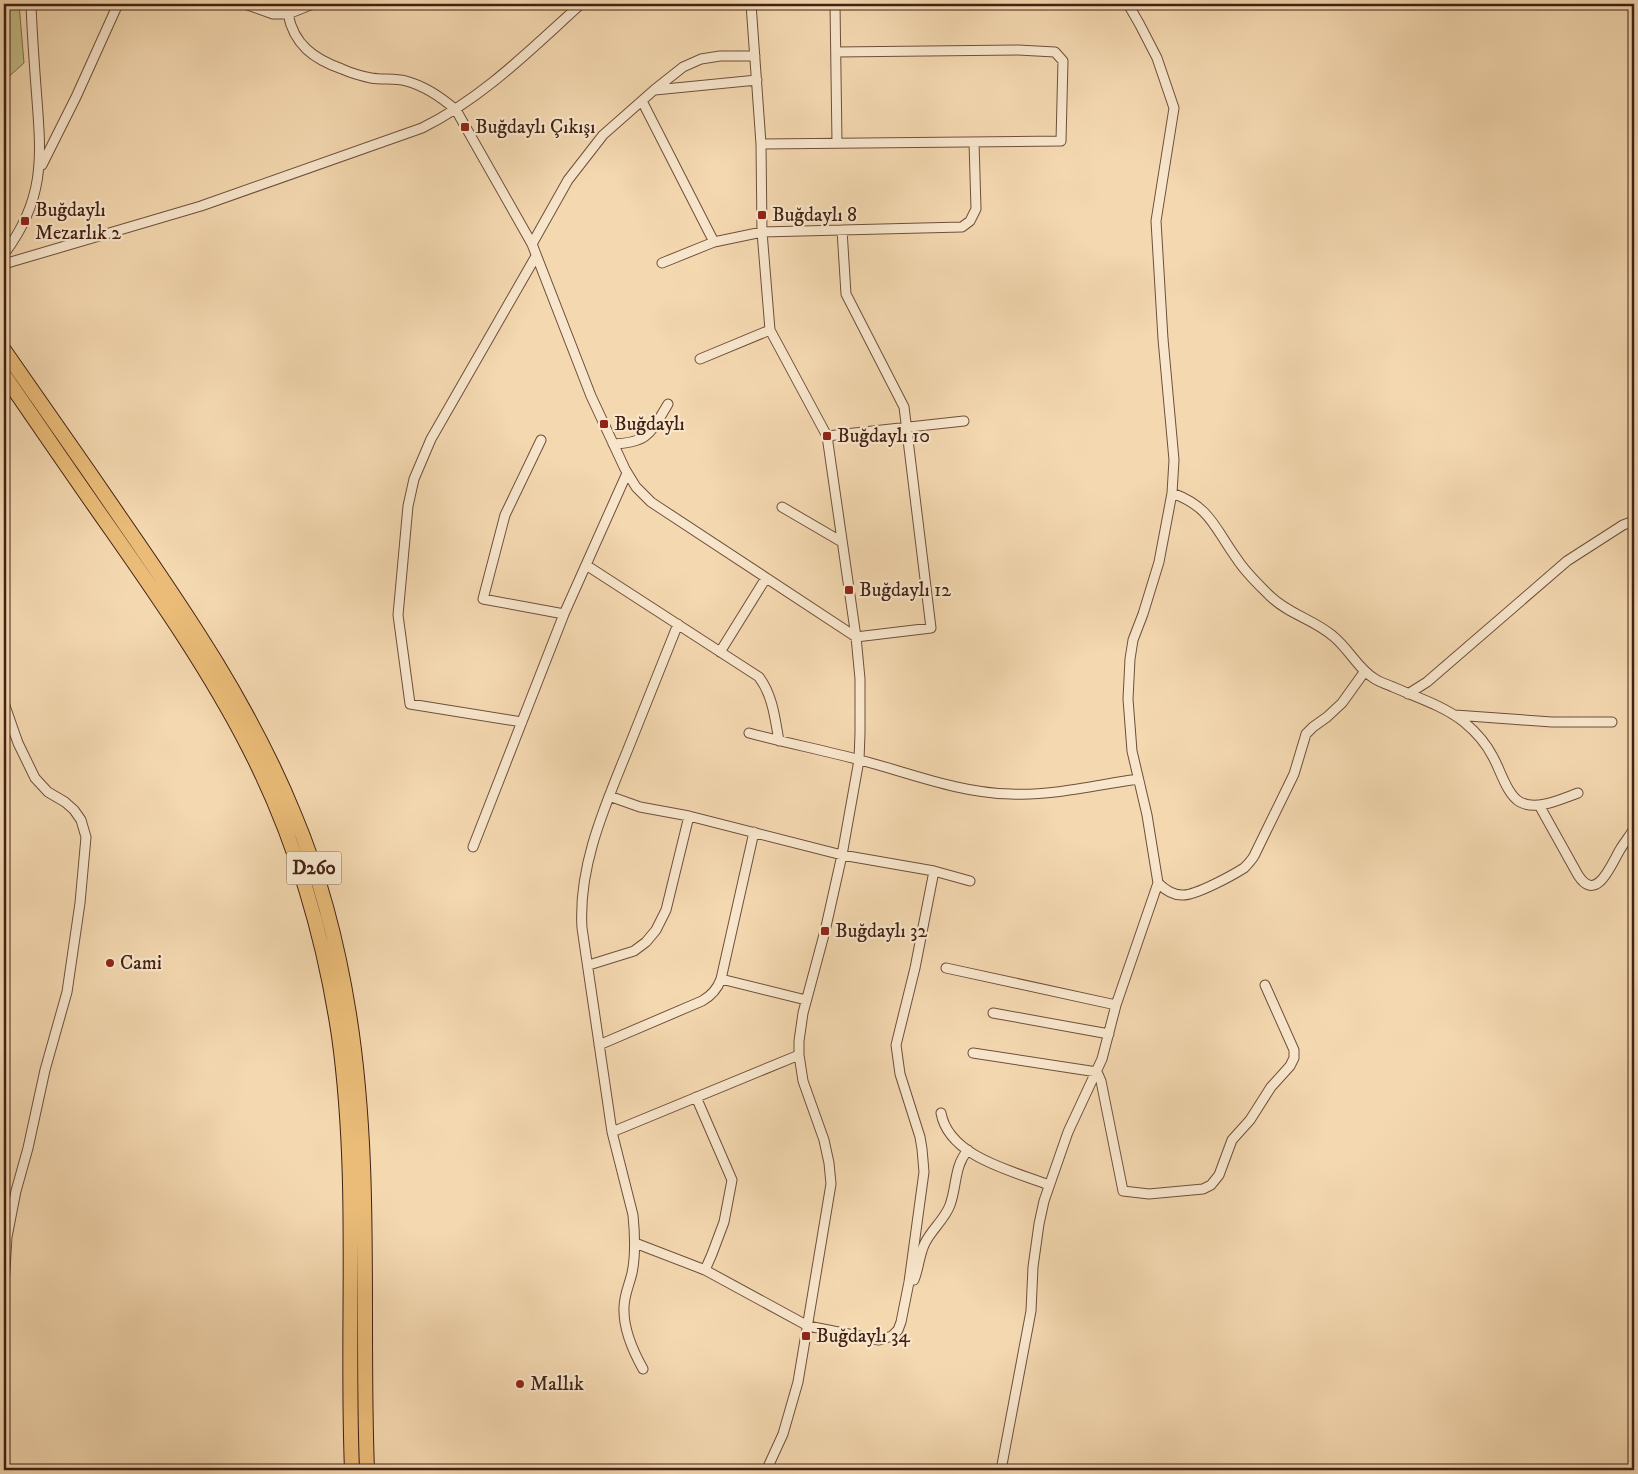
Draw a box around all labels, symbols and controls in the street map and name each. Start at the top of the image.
place label: Buğdaylı Çıkışı [475,115,595,140]
marker: Buğdaylı Çıkışı [459,121,471,133]
place label: Buğdaylı Mezarlık 2 [35,198,121,246]
place label: Buğdaylı 8 [772,203,857,228]
marker: Buğdaylı 8 [756,209,768,221]
marker: Buğdaylı Mezarlık 2 [19,215,31,227]
place label: Buğdaylı [614,412,685,437]
marker: Buğdaylı [598,418,610,430]
place label: Buğdaylı 10 [837,424,930,449]
marker: Buğdaylı 10 [821,430,833,442]
place label: Buğdaylı 12 [859,578,951,603]
marker: Buğdaylı 12 [843,584,855,596]
road number: D260 [286,851,342,884]
place label: Buğdaylı 32 [835,919,927,944]
marker: Buğdaylı 32 [819,925,831,937]
place label: Cami [120,951,162,976]
marker: Cami [104,957,116,969]
place label: Buğdaylı 34 [816,1324,910,1349]
marker: Buğdaylı 34 [800,1330,812,1342]
place label: Mallık [530,1372,584,1397]
marker: Mallık [514,1378,526,1390]

